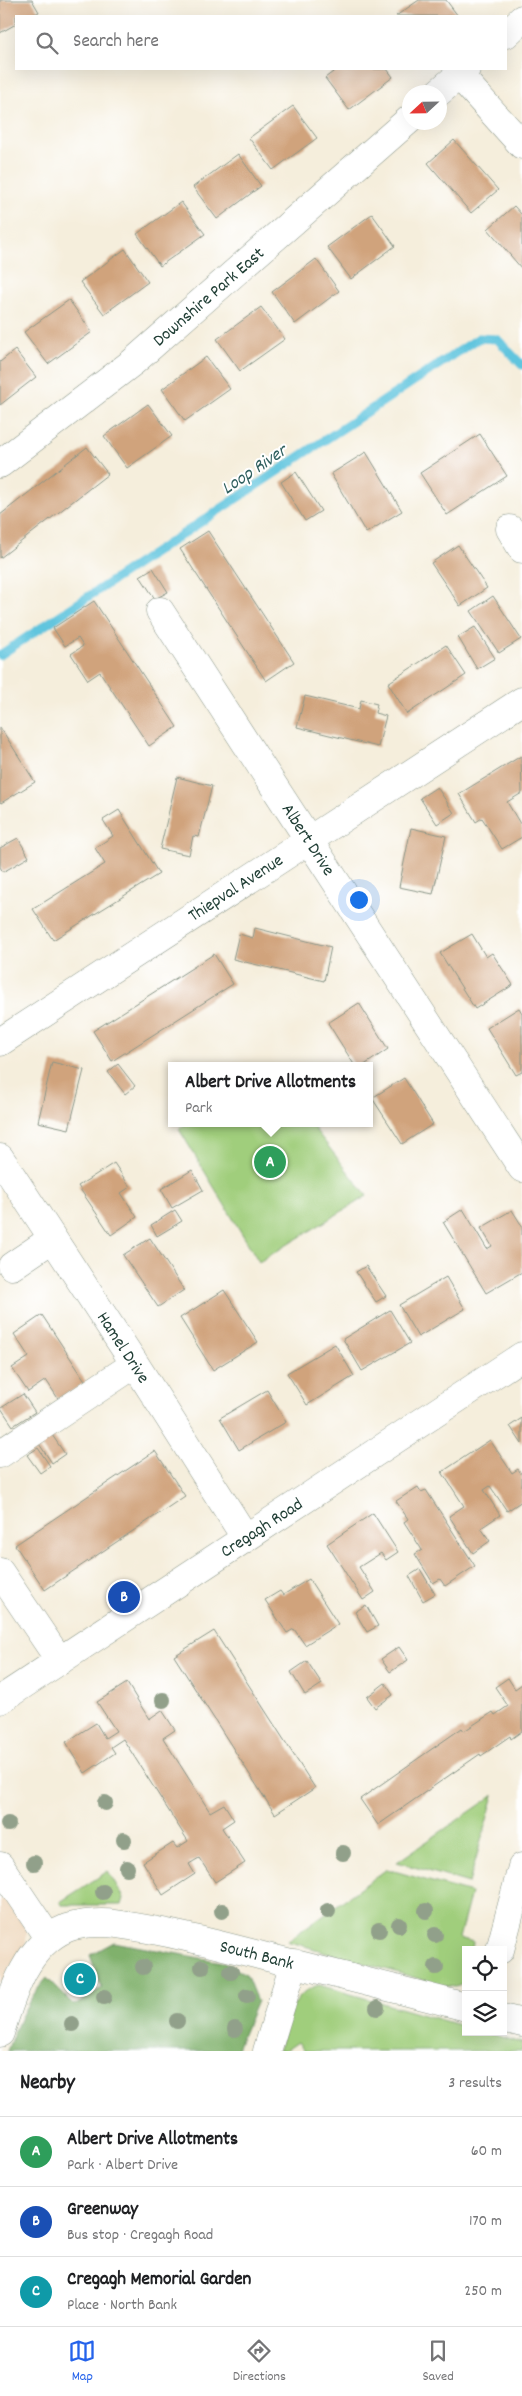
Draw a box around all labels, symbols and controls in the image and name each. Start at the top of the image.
search box [15,15,507,70]
icon: search [33,29,61,57]
text: Search here [73,29,159,56]
north arrow [402,85,447,130]
street label: Downshire Park East [148,242,271,353]
water label: Loop River [217,438,295,503]
street label: Albert Drive [274,799,340,882]
street label: Thiepval Avenue [184,849,289,929]
your location [346,887,372,913]
popup [168,1062,373,1127]
text: Albert Drive Allotments [185,1070,356,1097]
text: Park [185,1097,212,1120]
pin: A [254,1143,286,1181]
street label: Hamel Drive [89,1308,154,1389]
street label: Cregagh Road [216,1493,308,1565]
pin: B [108,1578,140,1616]
street label: South Bank [217,1935,296,1978]
map controls [462,1946,507,2036]
button: locate [462,1946,507,1991]
pin: C [64,1960,96,1998]
button: layers [462,1991,507,2036]
text: Nearby [20,2069,75,2099]
text: 3 results [448,2072,502,2095]
text: Albert Drive Allotments [67,2127,238,2154]
text: A [32,2140,40,2163]
text: 60 m [471,2140,502,2163]
text: Park · Albert Drive [67,2154,178,2177]
text: Greenway [67,2197,138,2224]
text: B [32,2210,40,2233]
text: 170 m [469,2210,502,2233]
text: Bus stop · Cregagh Road [67,2224,213,2247]
text: Cregagh Memorial Garden [67,2267,251,2294]
text: C [32,2280,40,2303]
text: 250 m [464,2280,502,2303]
text: Place · North Bank [67,2294,177,2317]
tab: Map [68,2337,96,2387]
tab: Directions [233,2337,286,2387]
tab: Saved [422,2337,454,2387]

